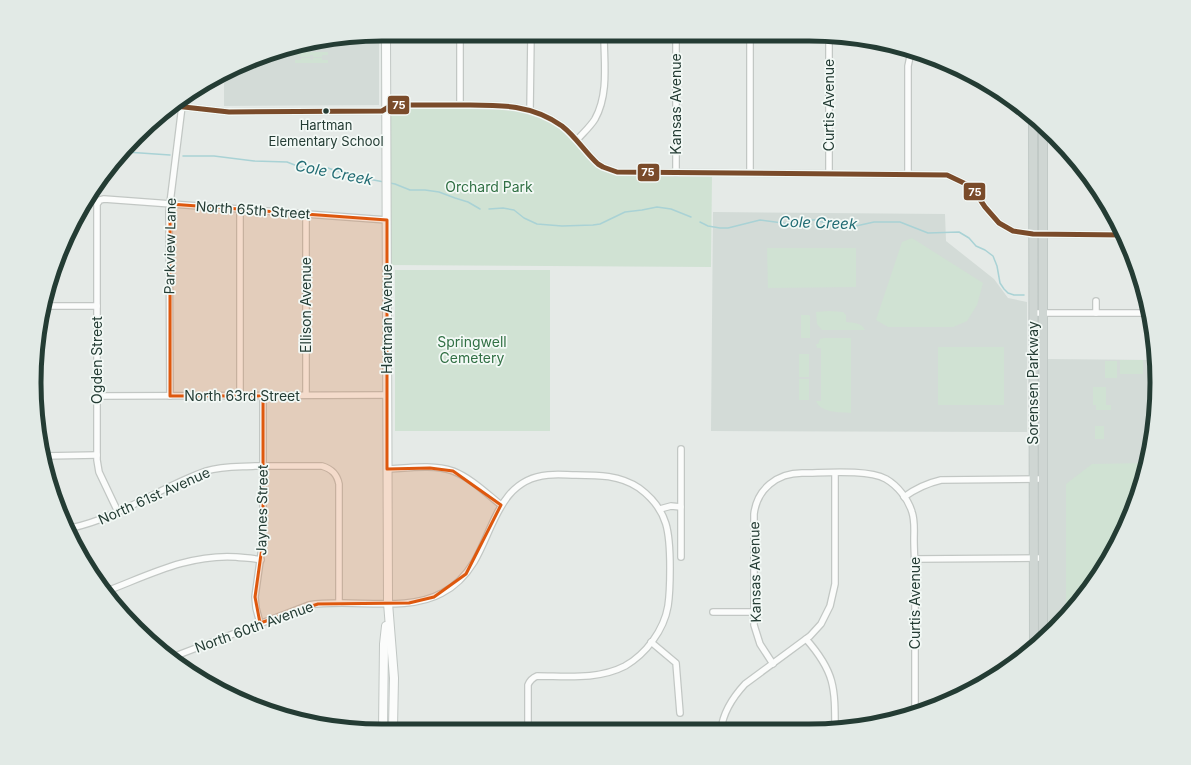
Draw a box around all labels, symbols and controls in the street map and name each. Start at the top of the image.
street label: Kansas Avenue [667,53,684,155]
street label: Curtis Avenue [820,59,837,151]
line badge: 75 [387,95,410,115]
text: 75 [392,98,406,112]
marker: Hartman Elementary School [321,106,331,116]
place label: Hartman Elementary School [268,117,384,149]
water label: Cole Creek [294,156,375,189]
line badge: 75 [637,163,660,182]
text: 75 [641,165,655,179]
park label: Orchard Park [445,178,533,195]
line badge: 75 [963,182,986,201]
text: 75 [968,185,982,199]
street label: Parkview Lane [160,197,179,295]
street label: North 65th Street [195,197,311,222]
water label: Cole Creek [779,212,858,233]
street label: Ellison Avenue [297,257,314,353]
street label: Hartman Avenue [378,264,395,374]
street label: Ogden Street [88,316,105,404]
street label: Sorensen Parkway [1024,321,1041,445]
park label: Springwell Cemetery [437,333,507,366]
street label: North 63rd Street [184,387,300,404]
street label: North 61st Avenue [95,463,212,528]
street label: Jaynes Street [252,464,271,556]
street label: Kansas Avenue [745,521,764,623]
street label: Curtis Avenue [906,557,923,649]
street label: North 60th Avenue [192,597,315,656]

